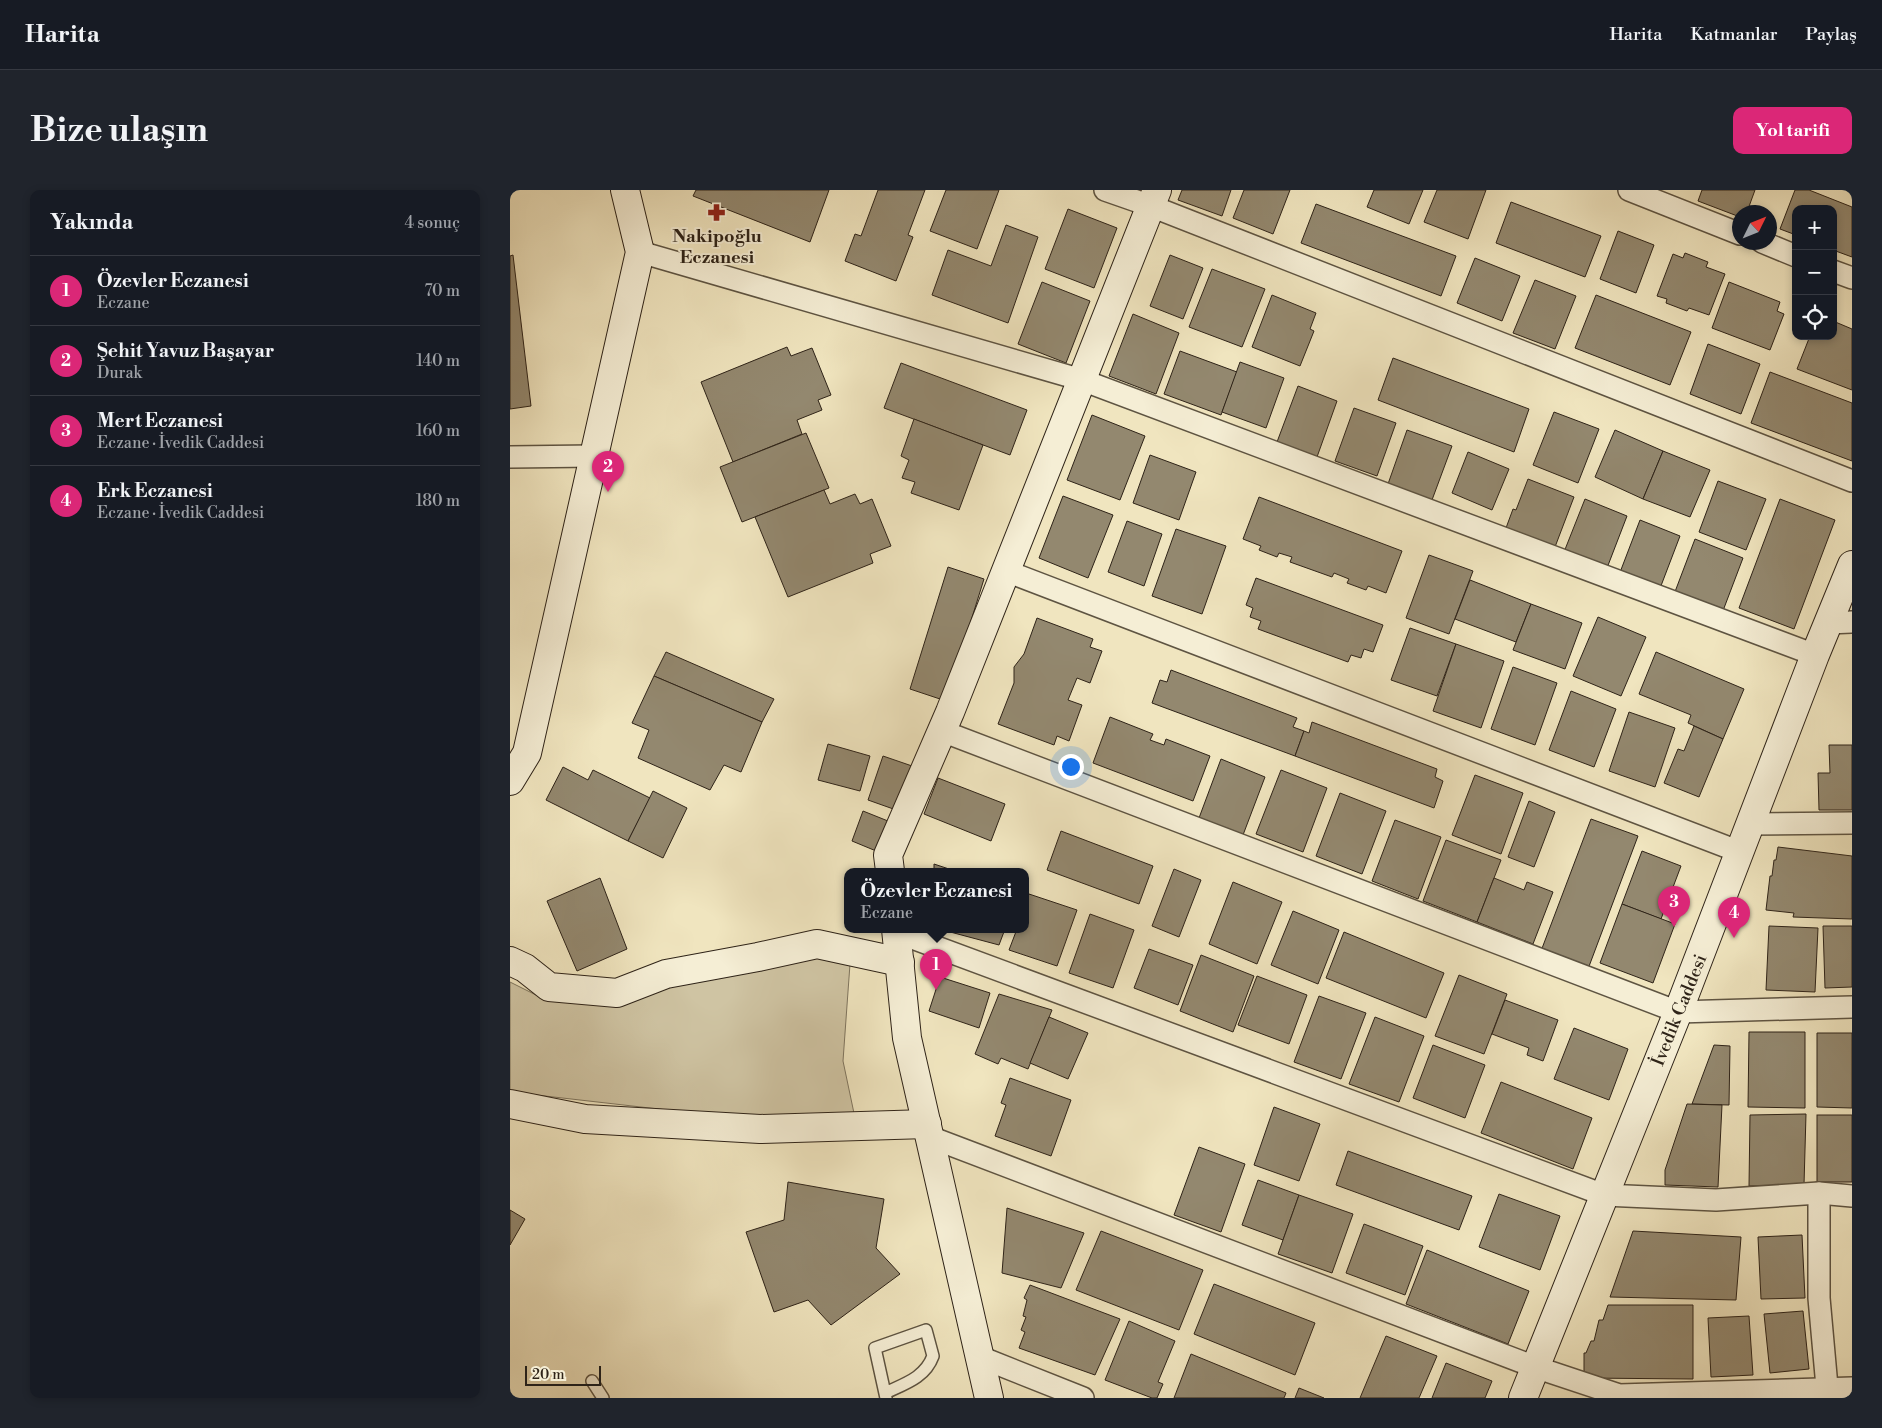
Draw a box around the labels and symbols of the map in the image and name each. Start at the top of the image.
pharmacy icon: Nakipoğlu Eczanesi [707,203,727,223]
north arrow [1732,205,1777,250]
place label: Nakipoğlu Eczanesi [672,225,762,269]
pin: 2 [592,451,624,492]
your location [1058,754,1084,780]
pin: 3 [1658,886,1690,927]
pin: 4 [1718,897,1750,938]
pin: 1 [920,949,952,990]
street label: İvedik Caddesi [1647,951,1712,1070]
scale bar [525,1363,601,1386]

